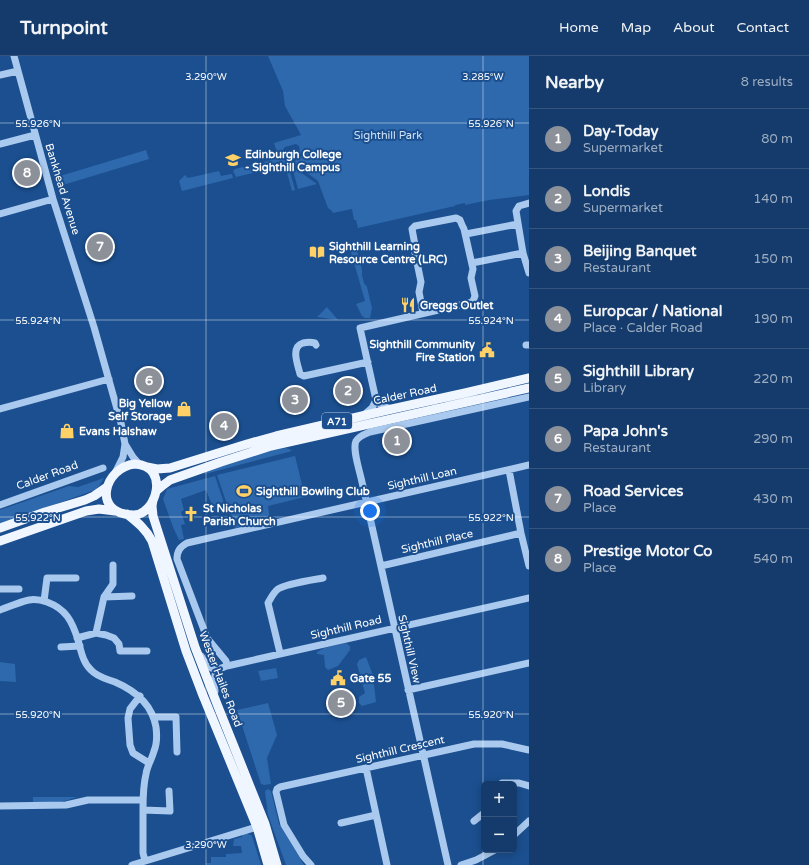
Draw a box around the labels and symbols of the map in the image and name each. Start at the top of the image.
text: 3.290°W [185,71,227,83]
text: 3.285°W [462,71,504,83]
text: 55.926°N [15,118,61,130]
text: 55.926°N [468,118,514,130]
park label: Sighthill Park [354,129,422,142]
street label: Bankhead Avenue [42,142,83,236]
place label: Edinburgh College - Sighthill Campus [245,148,342,175]
school or university icon: Edinburgh College - Sighthill Campus [224,151,242,169]
pin: 8 [14,158,40,188]
pin: 7 [87,232,113,262]
place label: Sighthill Learning Resource Centre (LRC) [329,240,448,266]
library icon: Sighthill Learning Resource Centre (LRC) [308,243,326,261]
restaurant icon: Greggs Outlet [399,296,417,314]
place label: Greggs Outlet [420,299,494,313]
text: 55.924°N [15,315,61,327]
text: 55.924°N [468,315,514,327]
place label: Sighthill Community Fire Station [370,338,475,364]
public building icon: Sighthill Community Fire Station [478,341,496,359]
pin: 6 [136,366,162,396]
pin: 2 [335,376,361,406]
street label: Calder Road [372,381,438,408]
pin: 3 [282,385,308,415]
place label: Big Yellow Self Storage [108,397,173,424]
shop icon: Big Yellow Self Storage [175,400,193,418]
pin: 4 [211,411,237,441]
road number: A71 [322,413,352,429]
shop icon: Evans Halshaw [58,422,76,440]
place label: Evans Halshaw [79,425,157,438]
pin: 1 [384,426,410,456]
street label: Calder Road [15,458,80,493]
street label: Sighthill Loan [386,464,458,493]
sports icon: Sighthill Bowling Club [235,482,253,500]
place label: Sighthill Bowling Club [256,485,370,499]
your location [360,501,380,521]
place label: St Nicholas Parish Church [203,502,276,528]
church icon: St Nicholas Parish Church [182,505,200,523]
text: 55.922°N [15,512,61,524]
text: 55.922°N [468,512,514,524]
street label: Sighthill Place [400,527,474,556]
street label: Sighthill Road [309,613,383,642]
street label: Sighthill View [395,614,424,685]
street label: Wester Hailes Road [196,629,245,729]
public building icon: Gate 55 [329,669,347,687]
place label: Gate 55 [350,672,391,685]
pin: 5 [328,688,354,718]
text: 55.920°N [15,709,61,721]
text: 55.920°N [468,709,514,721]
street label: Sighthill Crescent [354,733,446,766]
text: 3.290°W [185,839,227,851]

